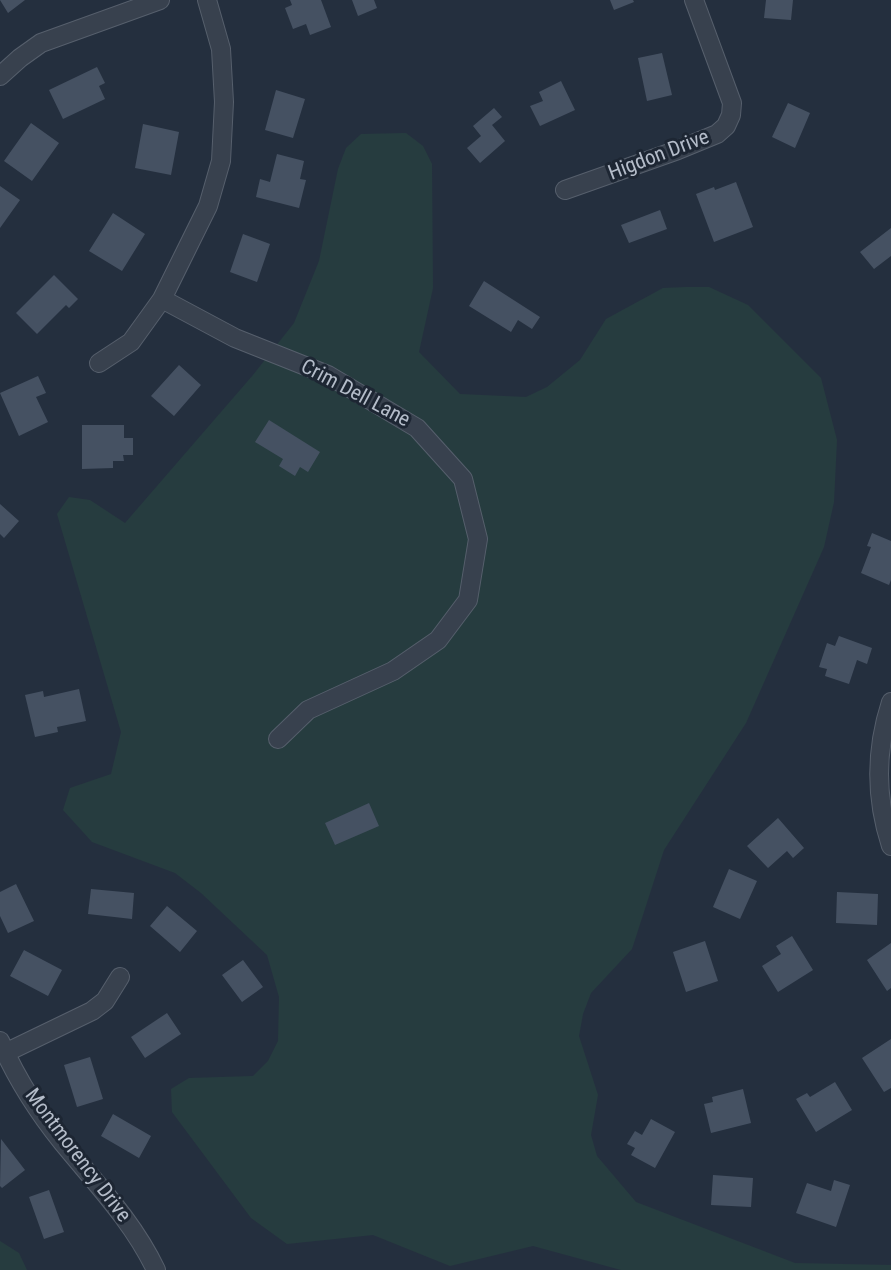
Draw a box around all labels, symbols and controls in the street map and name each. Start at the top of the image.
street label: Higdon Drive [605,125,713,187]
street label: Crim Dell Lane [296,355,414,433]
street label: Montmorency Drive [19,1084,135,1228]

